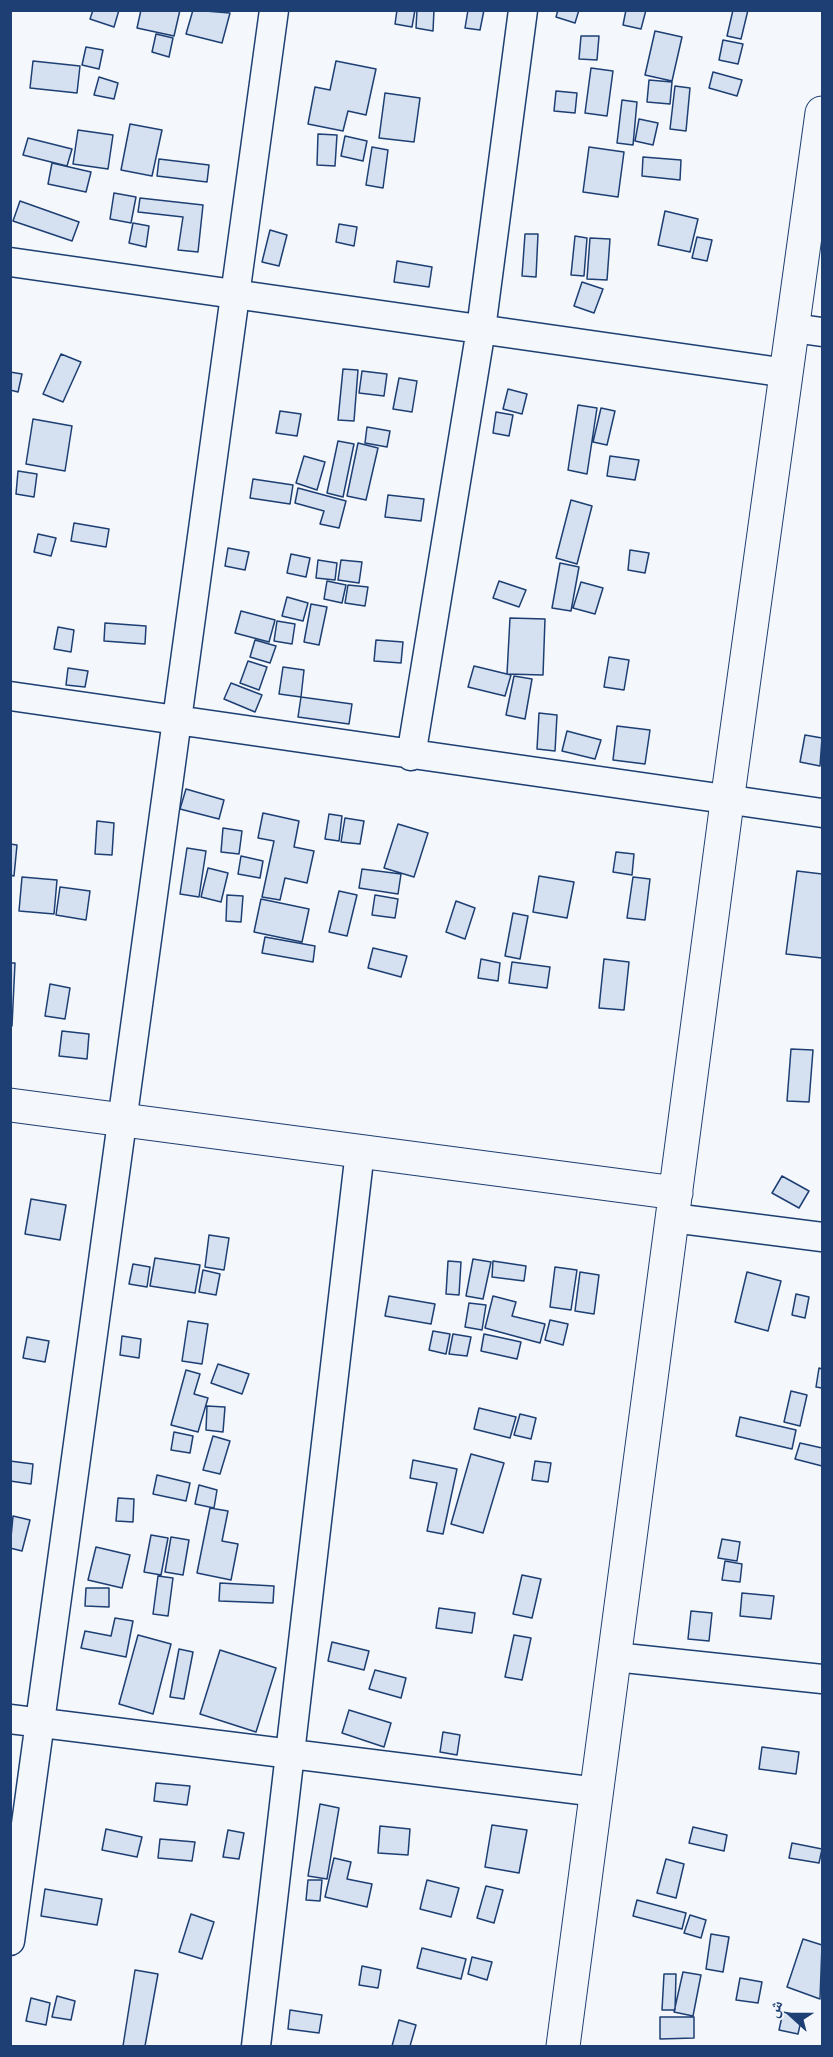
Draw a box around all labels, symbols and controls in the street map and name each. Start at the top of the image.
north arrow [761,1985,821,2045]
text: ش [761,1997,788,2020]

